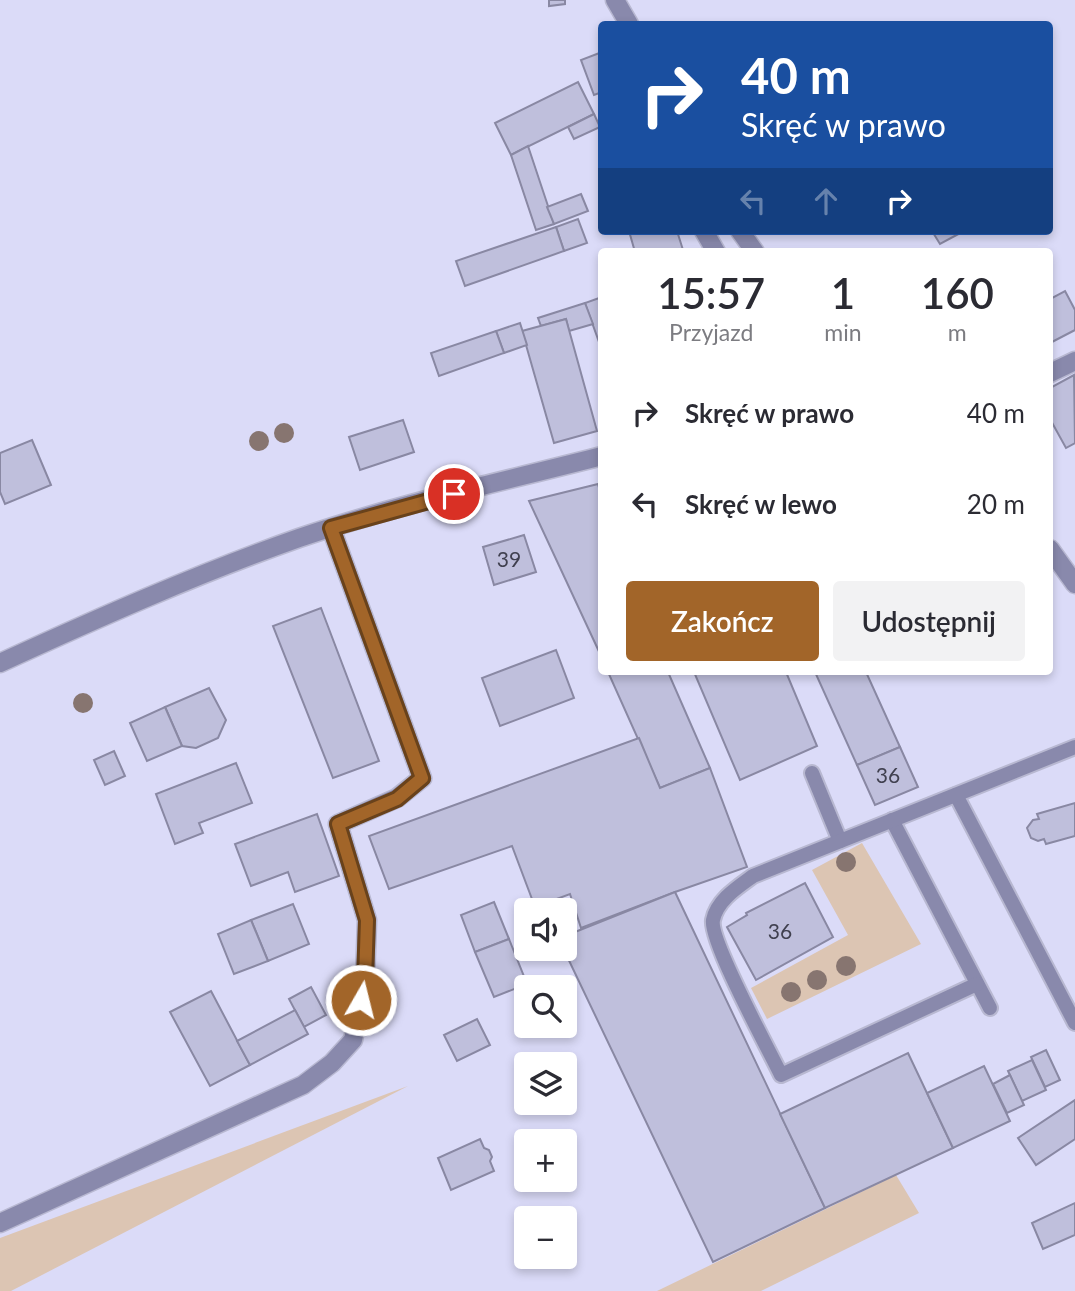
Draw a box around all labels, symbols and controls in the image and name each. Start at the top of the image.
text: 40 m [741,46,851,104]
icon: right [626,49,717,140]
text: Skręć w prawo [741,105,946,144]
icon: left [734,182,772,220]
icon: ahead [807,182,845,220]
icon: right [880,182,918,220]
text: 15:57 [657,268,765,318]
text: 1 [831,268,855,318]
text: 160 [921,268,994,318]
text: Przyjazd [669,318,753,346]
text: min [824,318,862,346]
text: m [948,318,967,346]
icon: right [626,394,664,432]
text: Skręć w prawo [685,397,854,429]
text: 40 m [967,397,1025,429]
pin [424,464,484,524]
icon: arrive [435,475,473,513]
icon: left [626,485,664,523]
text: Skręć w lewo [685,488,837,520]
text: 20 m [967,488,1025,520]
house number: 39 [497,546,521,571]
button: Zakończ [626,581,819,661]
button: Udostępnij [833,581,1025,661]
house number: 36 [876,762,900,787]
map controls [514,898,577,1269]
button: sound [514,898,577,961]
house number: 36 [768,918,792,943]
position arrow [324,963,398,1037]
button: search [514,975,577,1038]
button: layers [514,1052,577,1115]
button: + [514,1129,577,1192]
button: − [514,1206,577,1269]

